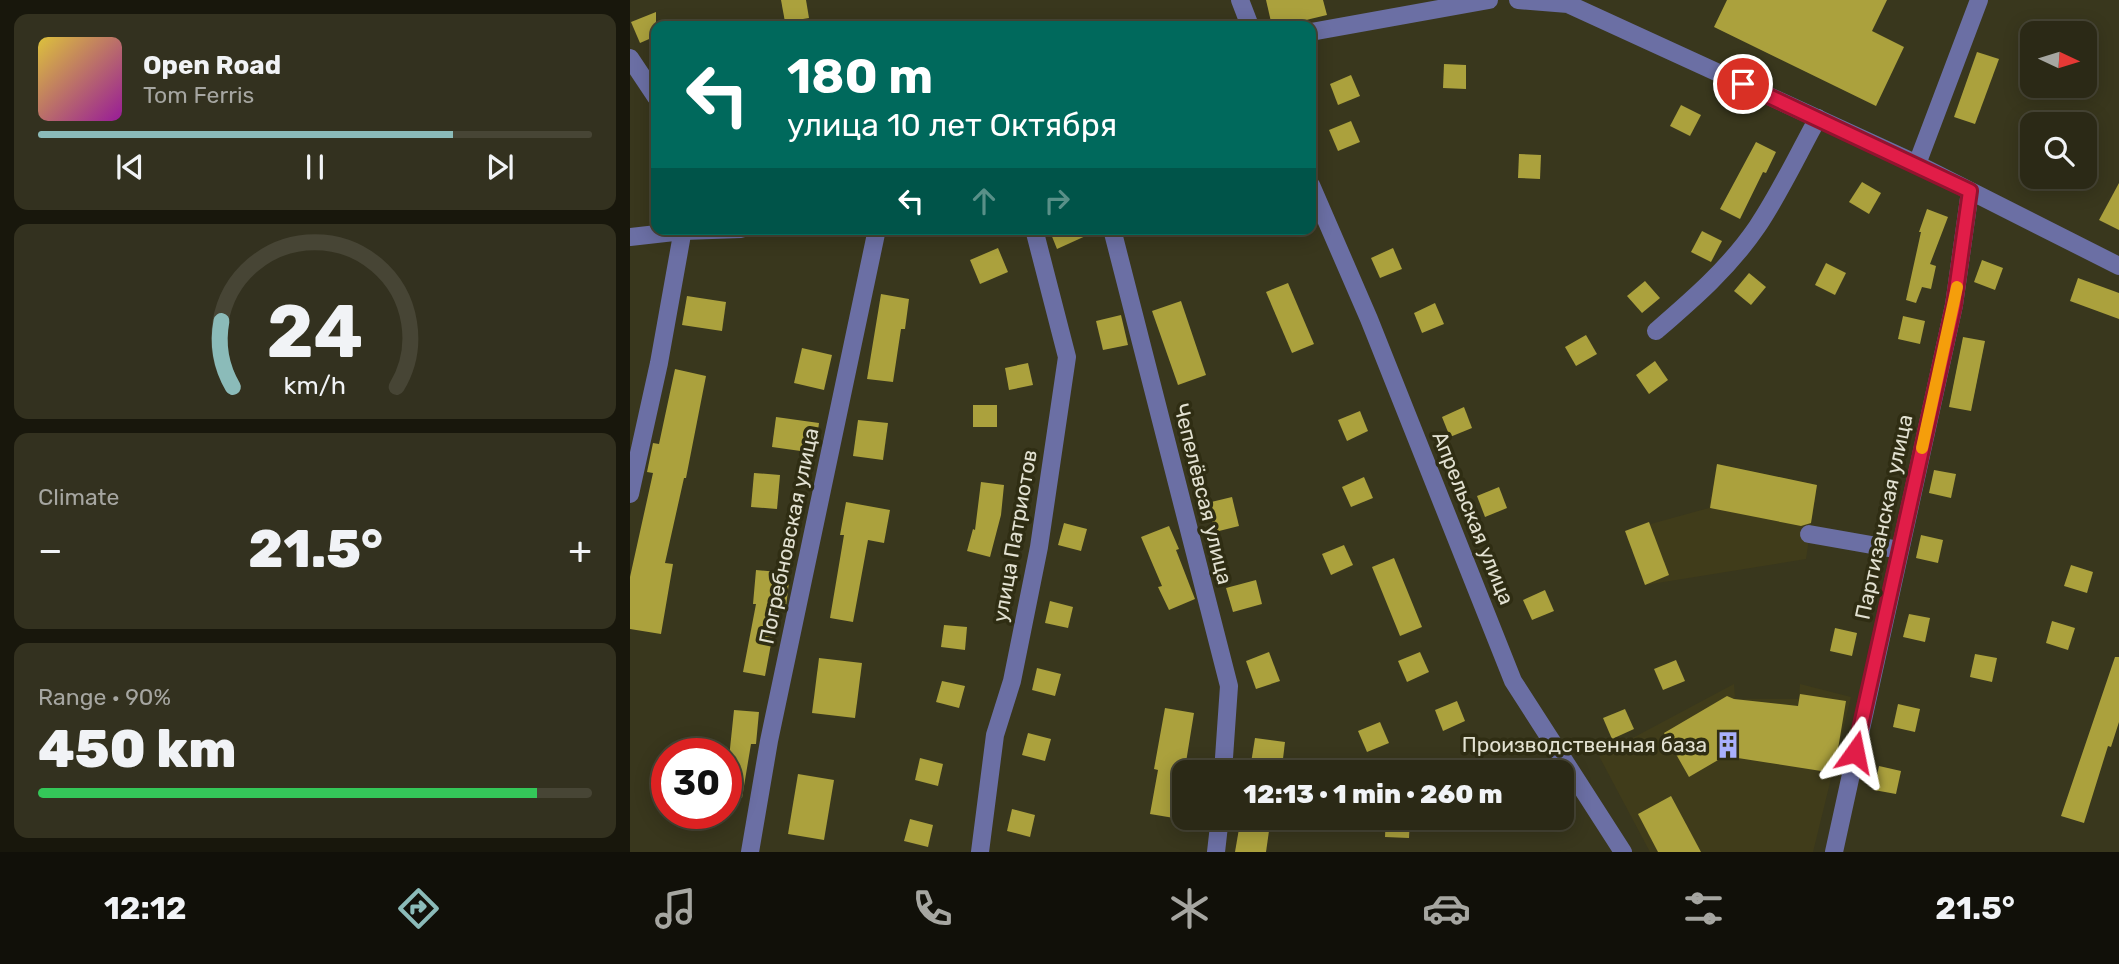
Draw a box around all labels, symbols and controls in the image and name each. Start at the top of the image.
north arrow [2020,21,2096,98]
map controls [2020,21,2097,189]
text: 180 m [787,47,933,105]
icon: left [672,49,763,140]
text: Open Road [143,50,281,81]
pin [1713,54,1773,114]
icon: arrive [1724,65,1762,103]
text: Tom Ferris [143,81,254,109]
text: улица 10 лет Октября [787,106,1117,144]
button: search [2020,112,2097,189]
icon: previous [111,148,149,186]
icon: pause [296,148,334,186]
icon: next [481,148,519,186]
icon: left [892,182,930,220]
icon: ahead [965,182,1003,220]
icon: right [1038,182,1076,220]
text: 24 [267,290,363,376]
text: km/h [284,371,346,400]
street label: Чепелёвсая улица [1169,401,1238,587]
street label: Партизанская улица [1850,412,1917,622]
street label: Погребновская улица [753,425,824,646]
street label: Апрельская улица [1427,427,1520,608]
street label: улица Патриотов [987,448,1042,624]
text: Climate [38,483,119,511]
text: 21.5° [248,518,383,580]
text: − [38,527,63,573]
text: + [568,527,592,573]
text: Range · 90% [38,683,171,711]
position arrow [1818,715,1892,789]
text: 450 km [38,718,236,780]
building icon: Производственная база [1713,730,1743,760]
place label: Производственная база [1462,732,1707,757]
speed limit sign: 30 [651,738,742,829]
text: 12:13 · 1 min · 260 m [1243,779,1503,810]
icon: directions [394,884,443,933]
icon: music [651,884,700,933]
icon: phone [908,884,957,933]
icon: climate [1165,884,1214,933]
icon: car [1422,884,1471,933]
icon: filters [1679,884,1728,933]
text: 12:12 [104,889,187,927]
text: 21.5° [1935,889,2015,927]

